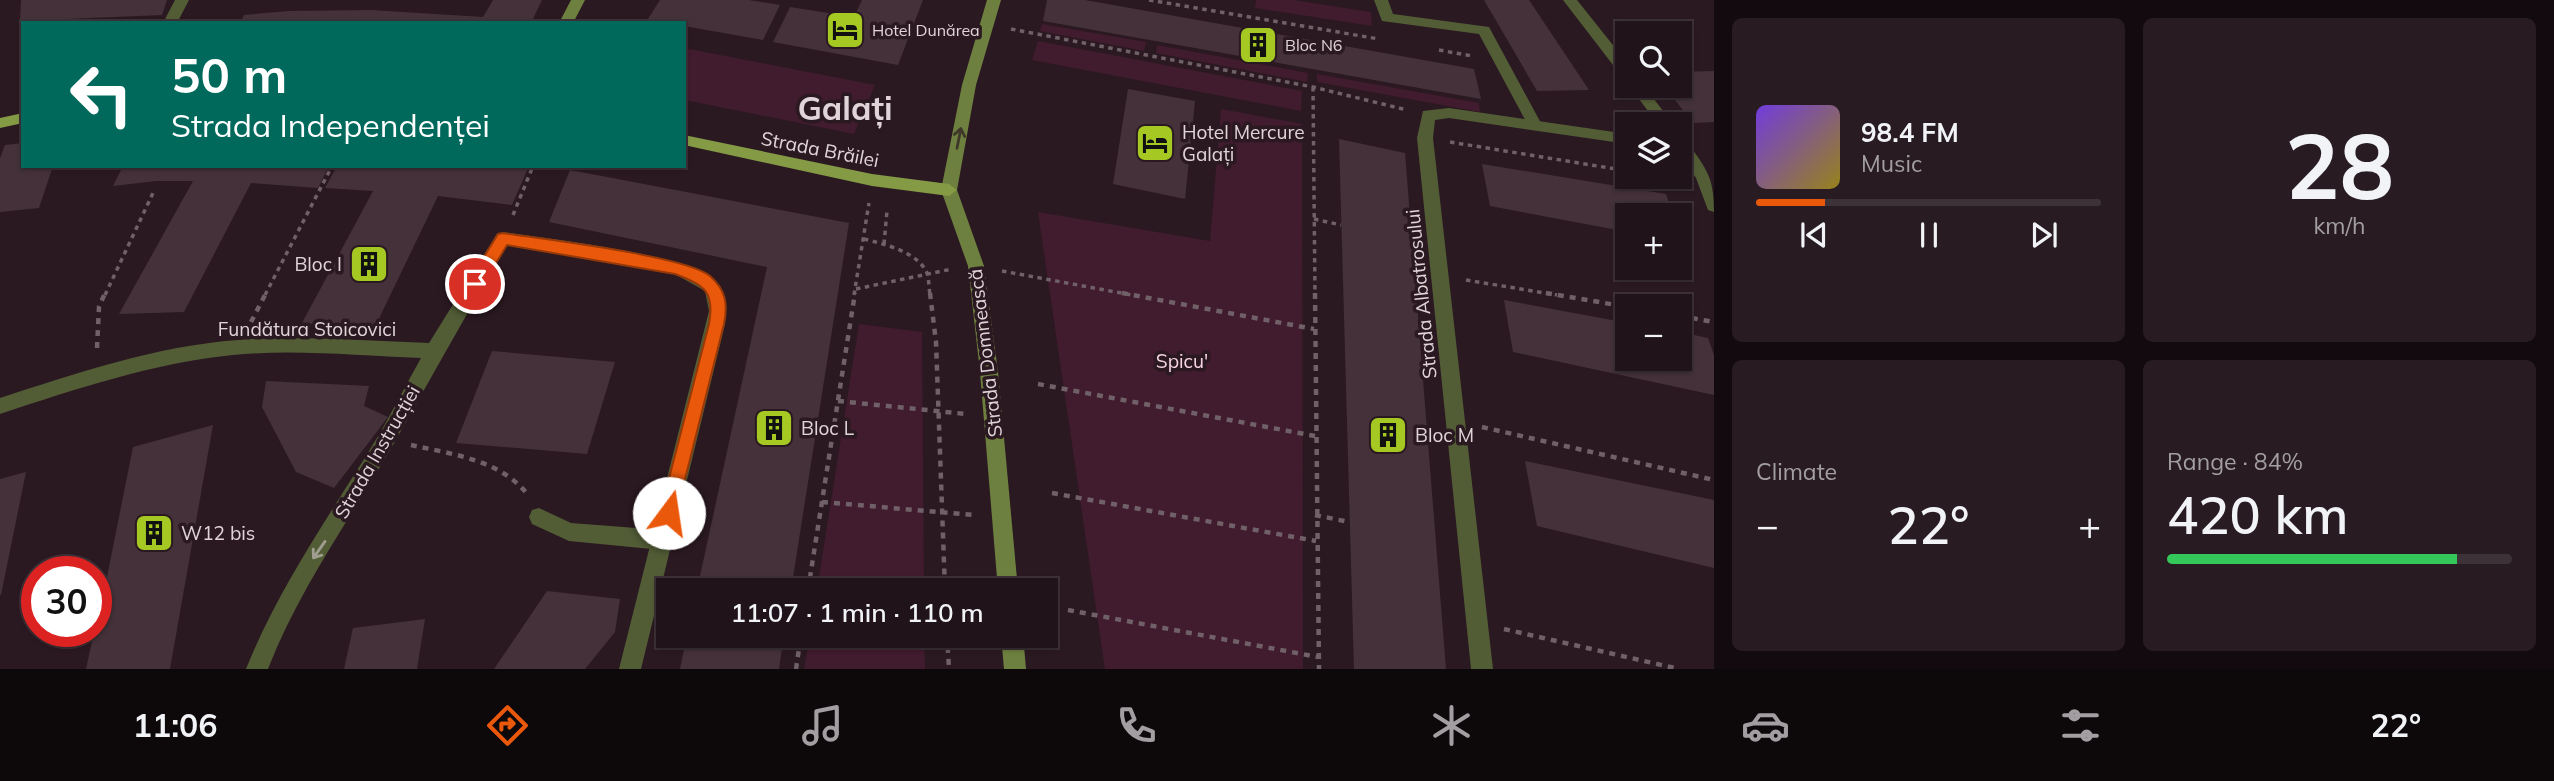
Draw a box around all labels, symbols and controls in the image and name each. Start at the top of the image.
hotel icon: Hotel Dunărea [824,9,866,51]
place label: Hotel Dunărea [872,20,980,40]
map controls [1615,21,1692,371]
button: search [1615,21,1692,98]
building icon: Bloc N6 [1237,24,1279,66]
place label: Bloc N6 [1285,35,1342,55]
text: 50 m [171,44,287,105]
icon: left [56,49,147,140]
district label: Galați [797,87,893,129]
text: Strada Independenței [171,105,490,145]
text: 28 [2285,108,2394,222]
button: layers [1615,112,1692,189]
text: 98.4 FM [1861,116,1959,149]
place label: Hotel Mercure Galați [1182,120,1305,167]
hotel icon: Hotel Mercure Galați [1134,122,1176,164]
street label: Strada Brăilei [759,126,881,172]
one-way arrow [953,127,967,150]
text: Music [1861,149,1922,178]
button: + [1615,203,1692,280]
street label: Strada Albatrosului [1400,208,1442,380]
text: km/h [2313,211,2366,240]
icon: previous [1795,216,1833,254]
icon: pause [1910,216,1948,254]
icon: next [2025,216,2063,254]
building icon: Bloc I [348,243,390,285]
place label: Bloc I [294,252,342,276]
pin [445,254,505,314]
icon: arrive [456,265,494,303]
street label: Strada Domnească [963,268,1007,438]
button: − [1615,294,1692,371]
street label: Fundătura Stoicovici [218,317,396,341]
park label: Spicu' [1156,349,1208,373]
street label: Strada Instrucției [329,381,426,523]
building icon: Bloc L [753,407,795,449]
building icon: Bloc M [1367,414,1409,456]
place label: Bloc L [801,416,855,440]
place label: Bloc M [1415,423,1474,447]
text: Range · 84% [2167,447,2303,476]
text: Climate [1756,457,1837,486]
position arrow [632,476,706,550]
text: 420 km [2167,482,2348,547]
text: 22° [1888,492,1969,557]
text: − [1756,501,1779,549]
text: + [2078,501,2101,549]
building icon: W12 bis [133,512,175,554]
place label: W12 bis [181,521,255,545]
one-way arrow [312,540,326,559]
speed limit sign: 30 [21,556,112,647]
text: 11:07 · 1 min · 110 m [730,596,984,629]
icon: directions [483,701,532,750]
icon: music [798,701,847,750]
icon: phone [1112,701,1161,750]
icon: climate [1427,701,1476,750]
icon: car [1741,701,1790,750]
icon: filters [2056,701,2105,750]
text: 11:06 [133,705,218,745]
text: 22° [2371,705,2421,745]

